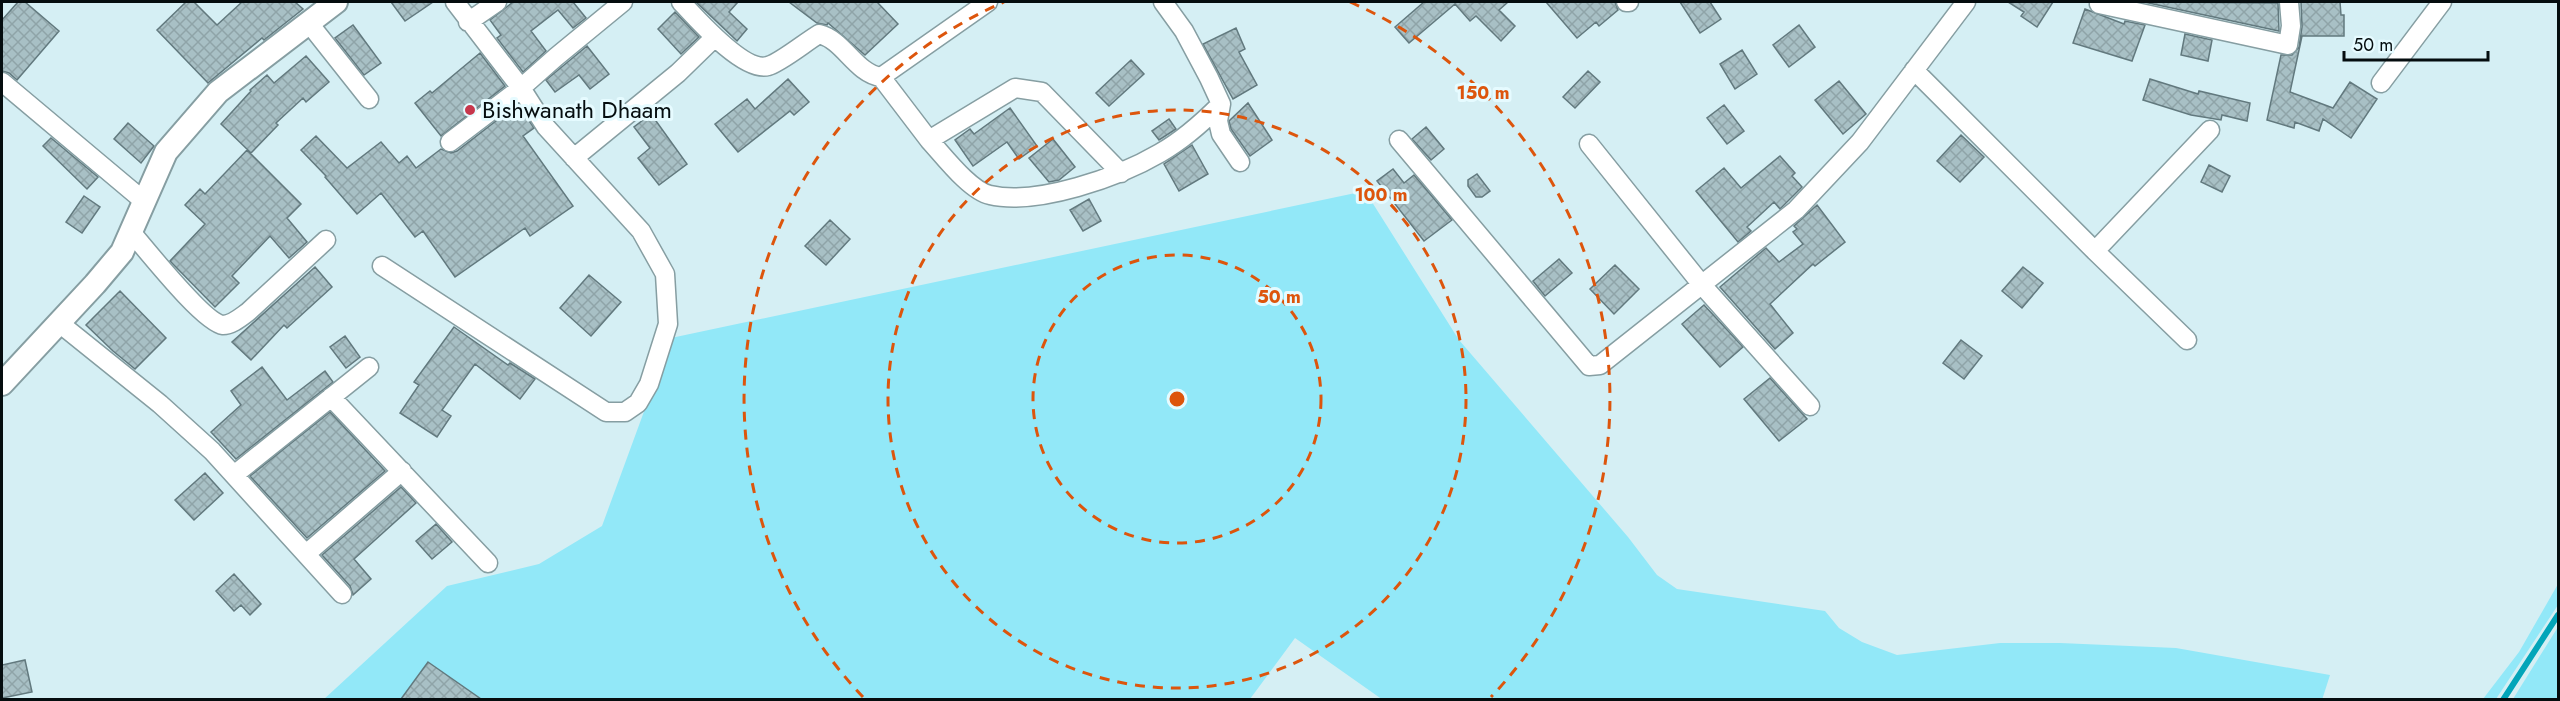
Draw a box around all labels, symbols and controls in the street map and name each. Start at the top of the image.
scale bar [2344,24,2488,62]
text: 50 m [2353,32,2393,58]
text: 150 m [1457,80,1509,106]
place label: Bishwanath Dhaam [482,92,672,127]
marker: Bishwanath Dhaam [463,103,477,117]
text: 100 m [1354,182,1408,208]
text: 50 m [1257,284,1301,310]
centre of rings [1167,389,1187,409]

